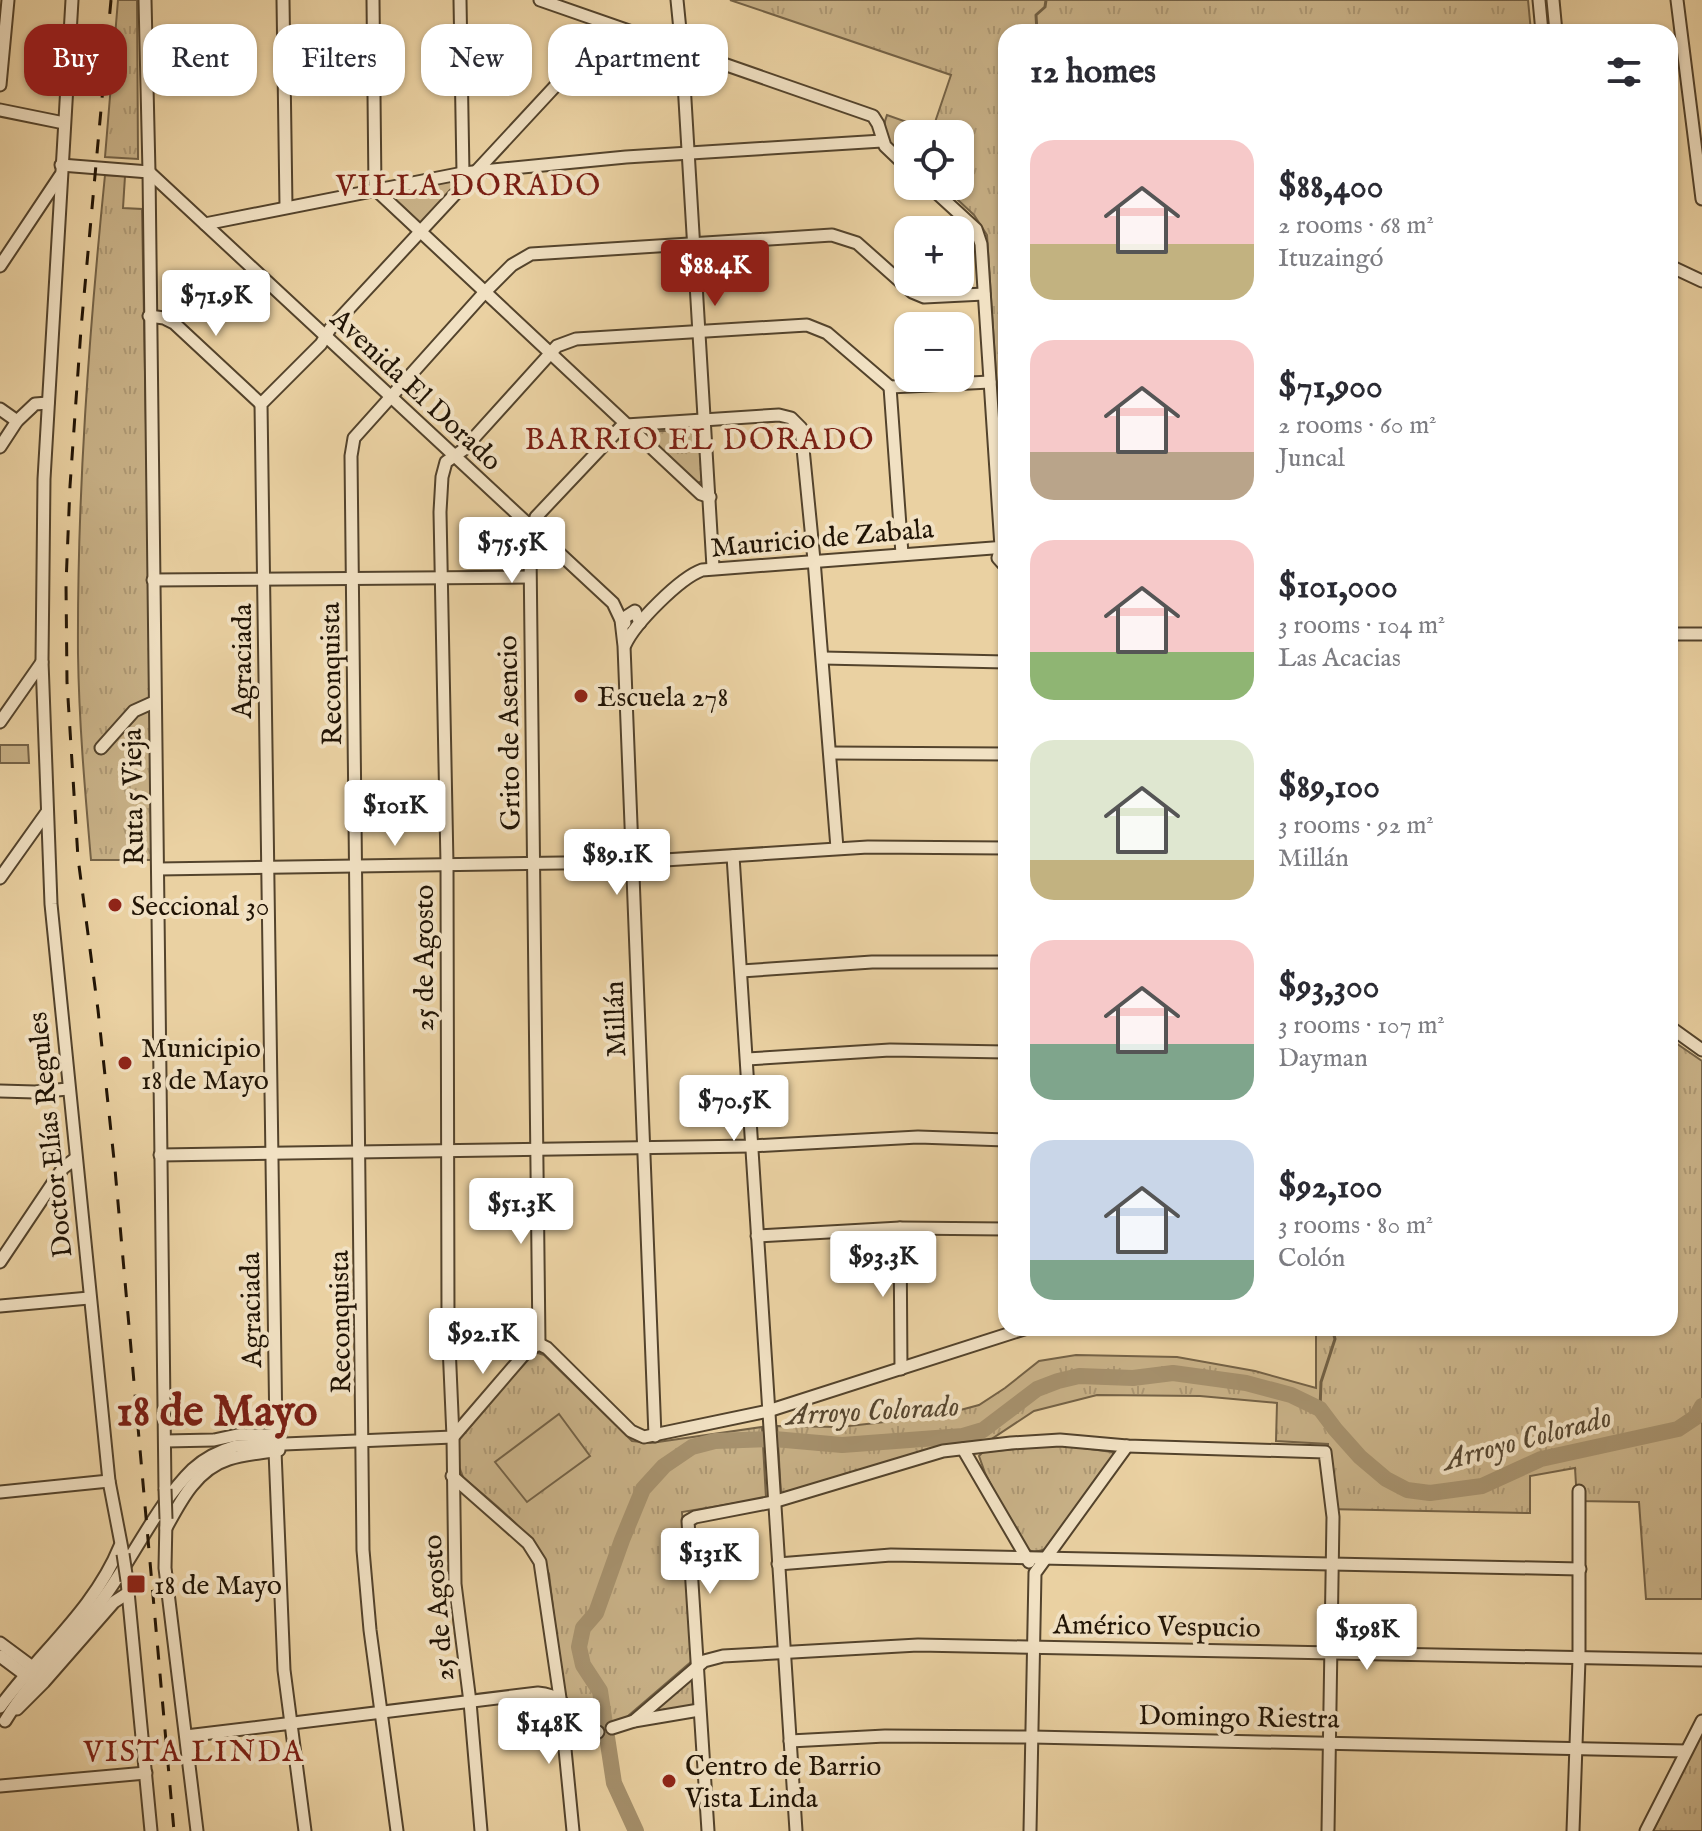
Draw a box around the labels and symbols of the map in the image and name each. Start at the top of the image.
district label: VILLA DORADO [335,168,602,206]
pin: $88.4K [650,240,780,308]
pin: $71.9K [151,270,281,338]
street label: Avenida El Dorado [321,302,508,479]
district label: BARRIO EL DORADO [525,422,875,460]
street label: Mauricio de Zabala [709,512,936,567]
pin: $75.5K [447,517,577,585]
street label: Reconquista [314,601,351,746]
street label: Agraciada [226,603,261,720]
street label: Grito de Asencio [491,635,530,831]
place label: Escuela 278 [597,681,728,716]
marker: Escuela 278 [572,687,590,705]
street label: Ruta 5 Vieja [116,727,153,866]
pin: $101K [339,780,451,848]
pin: $89.1K [552,829,682,897]
street label: 25 de Agosto [408,885,443,1031]
place label: Seccional 30 [131,890,270,925]
marker: Seccional 30 [106,896,124,914]
street label: Millán [598,980,635,1058]
street label: Doctor Elías Regules [21,1010,82,1259]
place label: Municipio 18 de Mayo [141,1032,269,1099]
marker: Municipio 18 de Mayo [116,1054,134,1072]
pin: $70.5K [669,1075,799,1143]
pin: $51.3K [456,1178,586,1246]
pin: $93.3K [818,1231,948,1299]
street label: Reconquista [323,1249,360,1394]
street label: Agraciada [234,1251,271,1369]
pin: $92.1K [418,1308,548,1376]
district label: 18 de Mayo [117,1385,318,1441]
water label: Arroyo Colorado [783,1389,960,1436]
water label: Arroyo Colorado [1436,1399,1616,1481]
pin: $131K [654,1528,766,1596]
street label: 25 de Agosto [416,1533,463,1682]
place label: 18 de Mayo [154,1569,282,1604]
marker: 18 de Mayo [125,1573,147,1595]
pin: $198K [1311,1604,1423,1672]
street label: Américo Vespucio [1052,1608,1261,1647]
pin: $148K [493,1698,605,1766]
street label: Domingo Riestra [1138,1699,1341,1738]
district label: VISTA LINDA [82,1734,305,1772]
place label: Centro de Barrio Vista Linda [684,1750,881,1817]
marker: Centro de Barrio Vista Linda [660,1772,678,1790]

